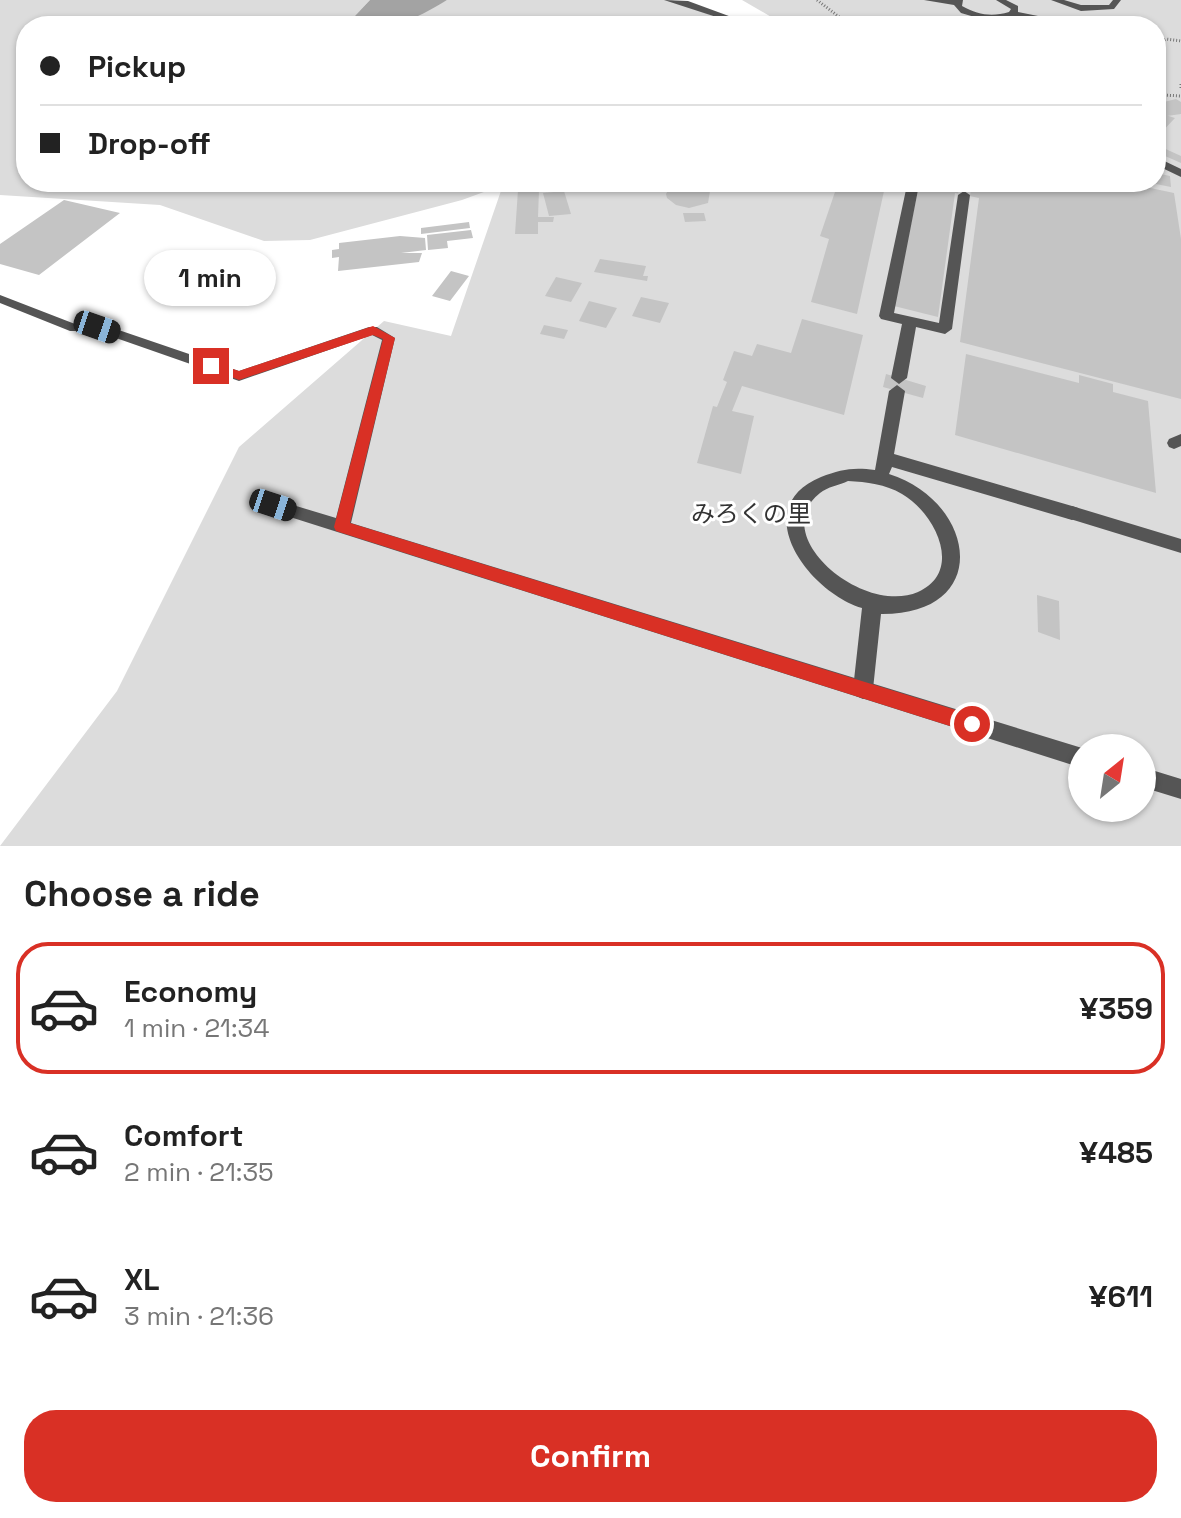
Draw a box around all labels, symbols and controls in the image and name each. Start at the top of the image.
text: Pickup [88,47,186,86]
text: Drop-off [88,124,211,163]
callout: 1 min [145,250,277,306]
text: 1 min [178,261,242,295]
car [70,308,124,346]
route end [193,348,229,384]
car [246,486,300,524]
park label: みろくの里 [691,498,811,529]
route start [954,706,990,742]
north arrow [1068,734,1156,822]
map controls [1068,734,1156,822]
text: Choose a ride [24,871,260,917]
icon: car [28,972,100,1044]
text: Economy [124,972,257,1011]
text: ¥359 [1080,989,1153,1028]
text: 1 min · 21:34 [124,1011,270,1045]
icon: car [28,1116,100,1188]
text: Comfort [124,1116,243,1155]
text: ¥485 [1079,1133,1153,1172]
text: 2 min · 21:35 [124,1155,274,1189]
icon: car [28,1260,100,1332]
text: XL [124,1260,160,1299]
text: ¥611 [1089,1277,1153,1316]
text: 3 min · 21:36 [124,1299,274,1333]
button: Confirm [24,1410,1157,1502]

